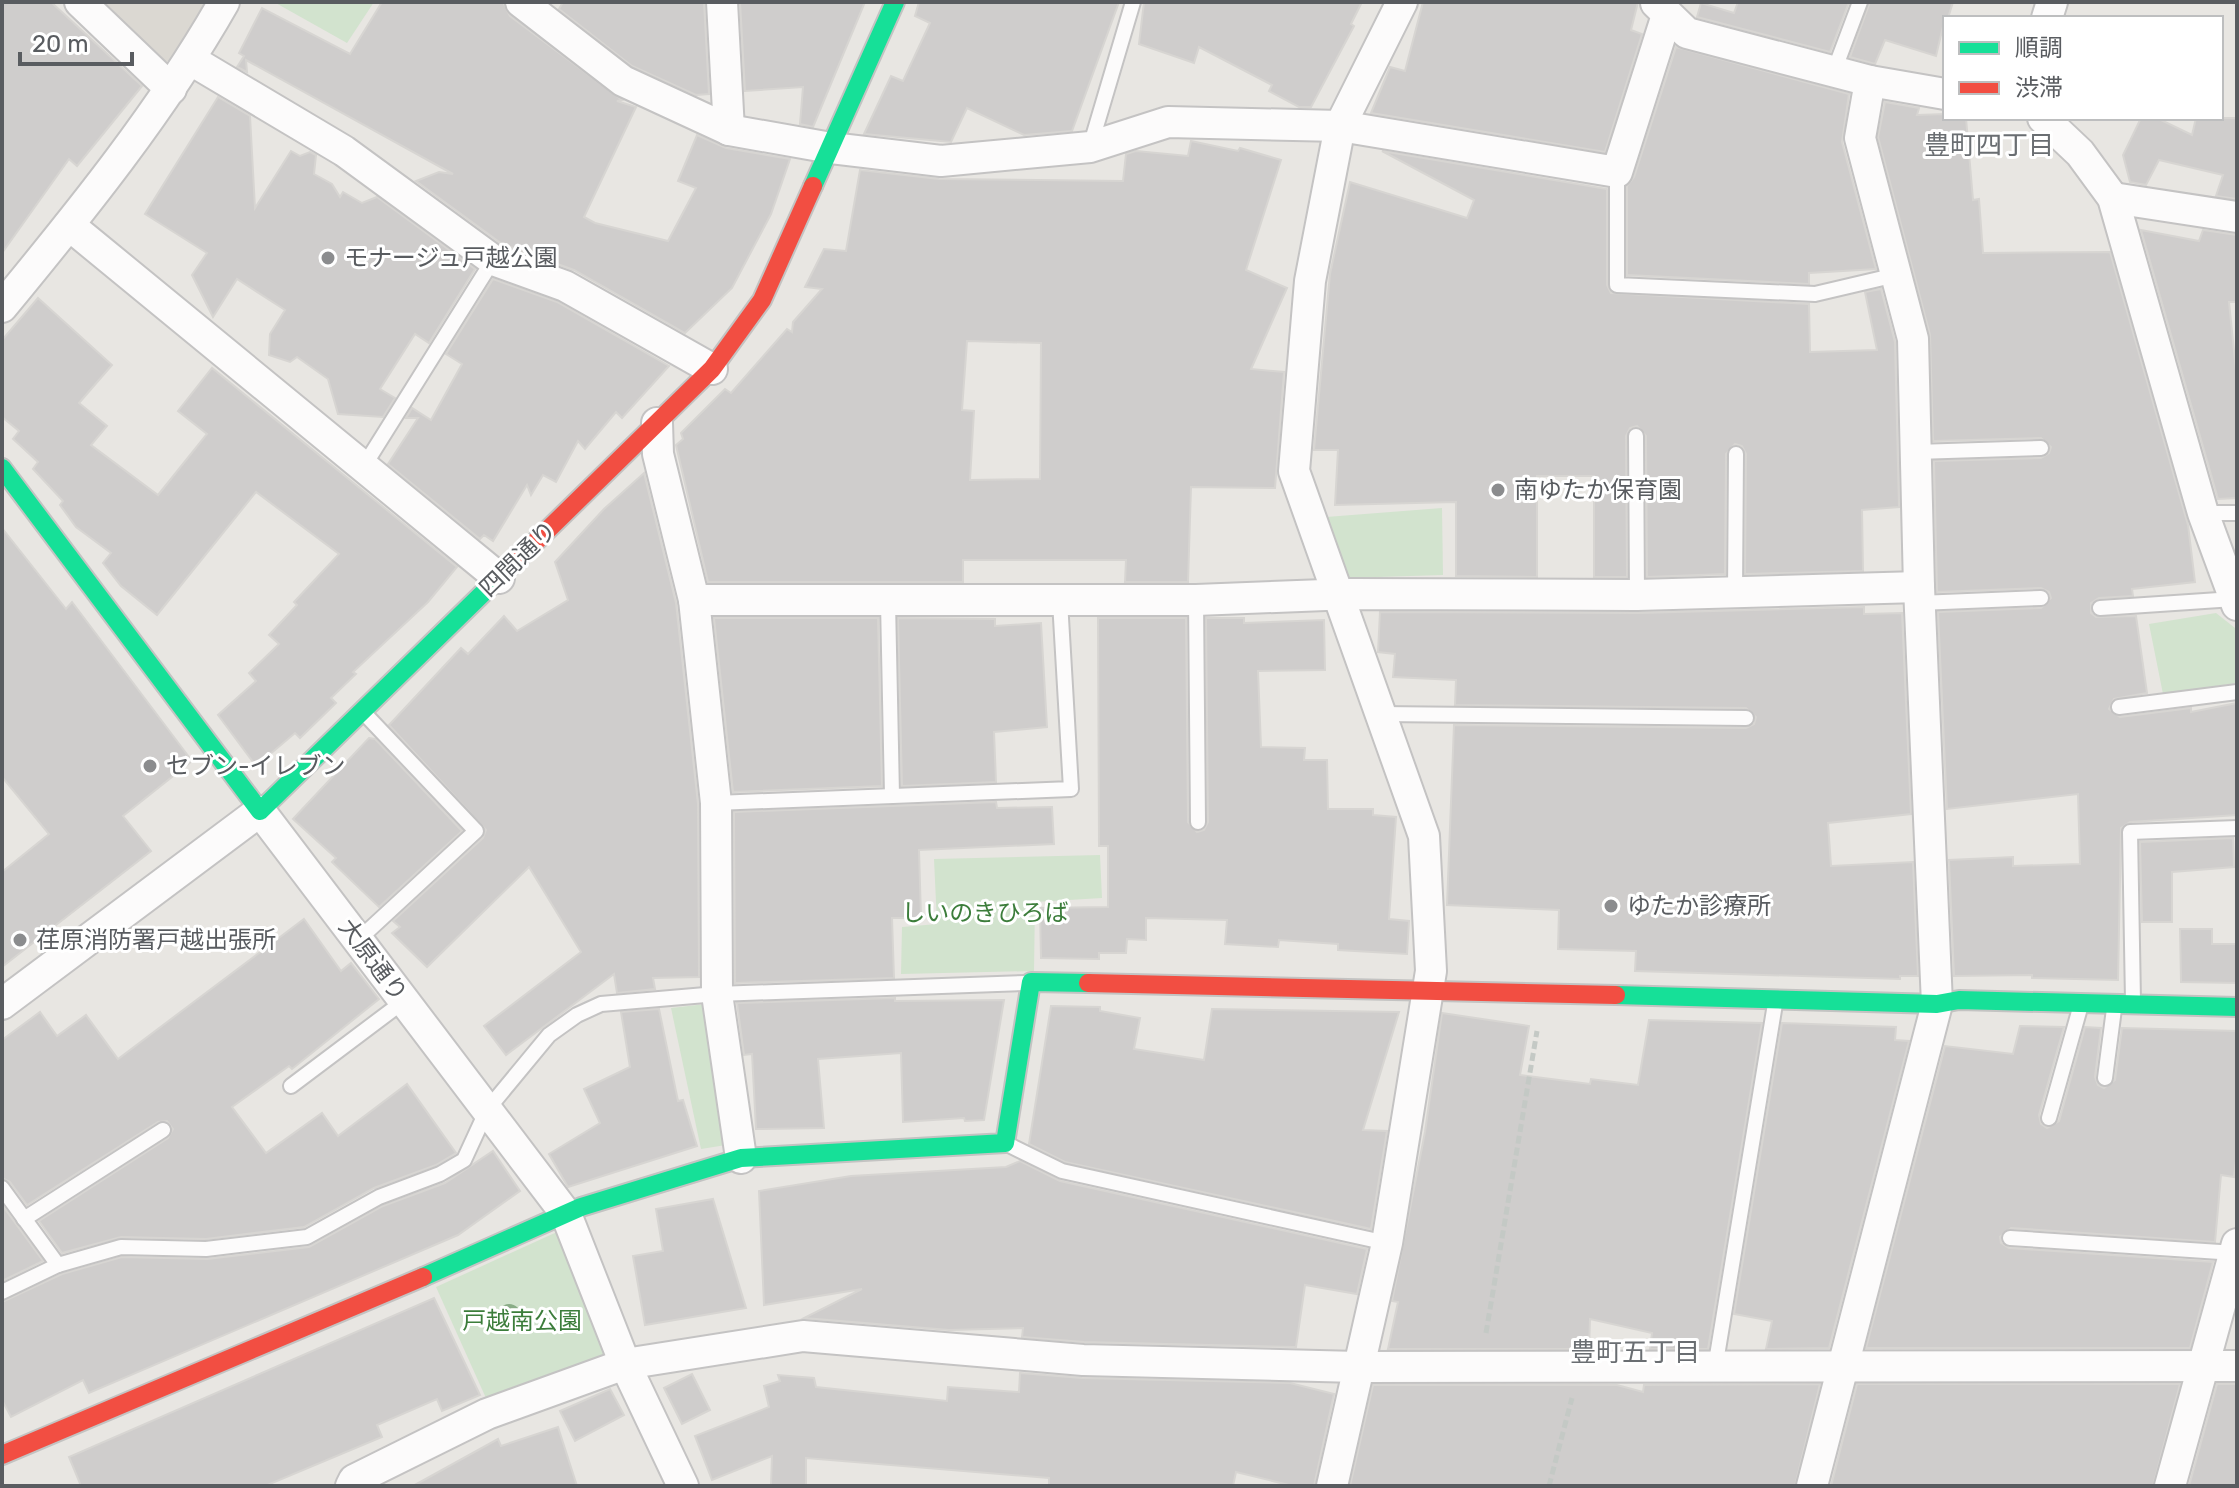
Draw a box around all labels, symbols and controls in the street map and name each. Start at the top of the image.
scale bar [20,16,132,66]
legend [1943,16,2223,120]
text: 20 m [32,30,89,58]
text: 順調 [2015,34,2063,62]
text: 渋滞 [2015,74,2063,102]
district label: 豊町四丁目 [1924,130,2054,161]
place label: モナージュ戸越公園 [344,244,558,272]
marker: モナージュ戸越公園 [319,249,337,267]
place label: 南ゆたか保育園 [1514,476,1682,504]
marker: 南ゆたか保育園 [1489,481,1507,499]
street label: 四間通り [474,516,562,602]
place label: セブン-イレブン [166,752,346,780]
marker: セブン-イレブン [141,757,159,775]
place label: ゆたか診療所 [1627,892,1771,920]
marker: ゆたか診療所 [1602,897,1620,915]
park label: しいのきひろば [901,899,1069,927]
street label: 大原通り [333,913,413,1007]
place label: 荏原消防署戸越出張所 [36,926,276,954]
marker: 荏原消防署戸越出張所 [11,931,29,949]
park label: 戸越南公園 [462,1307,582,1335]
district label: 豊町五丁目 [1570,1337,1700,1368]

